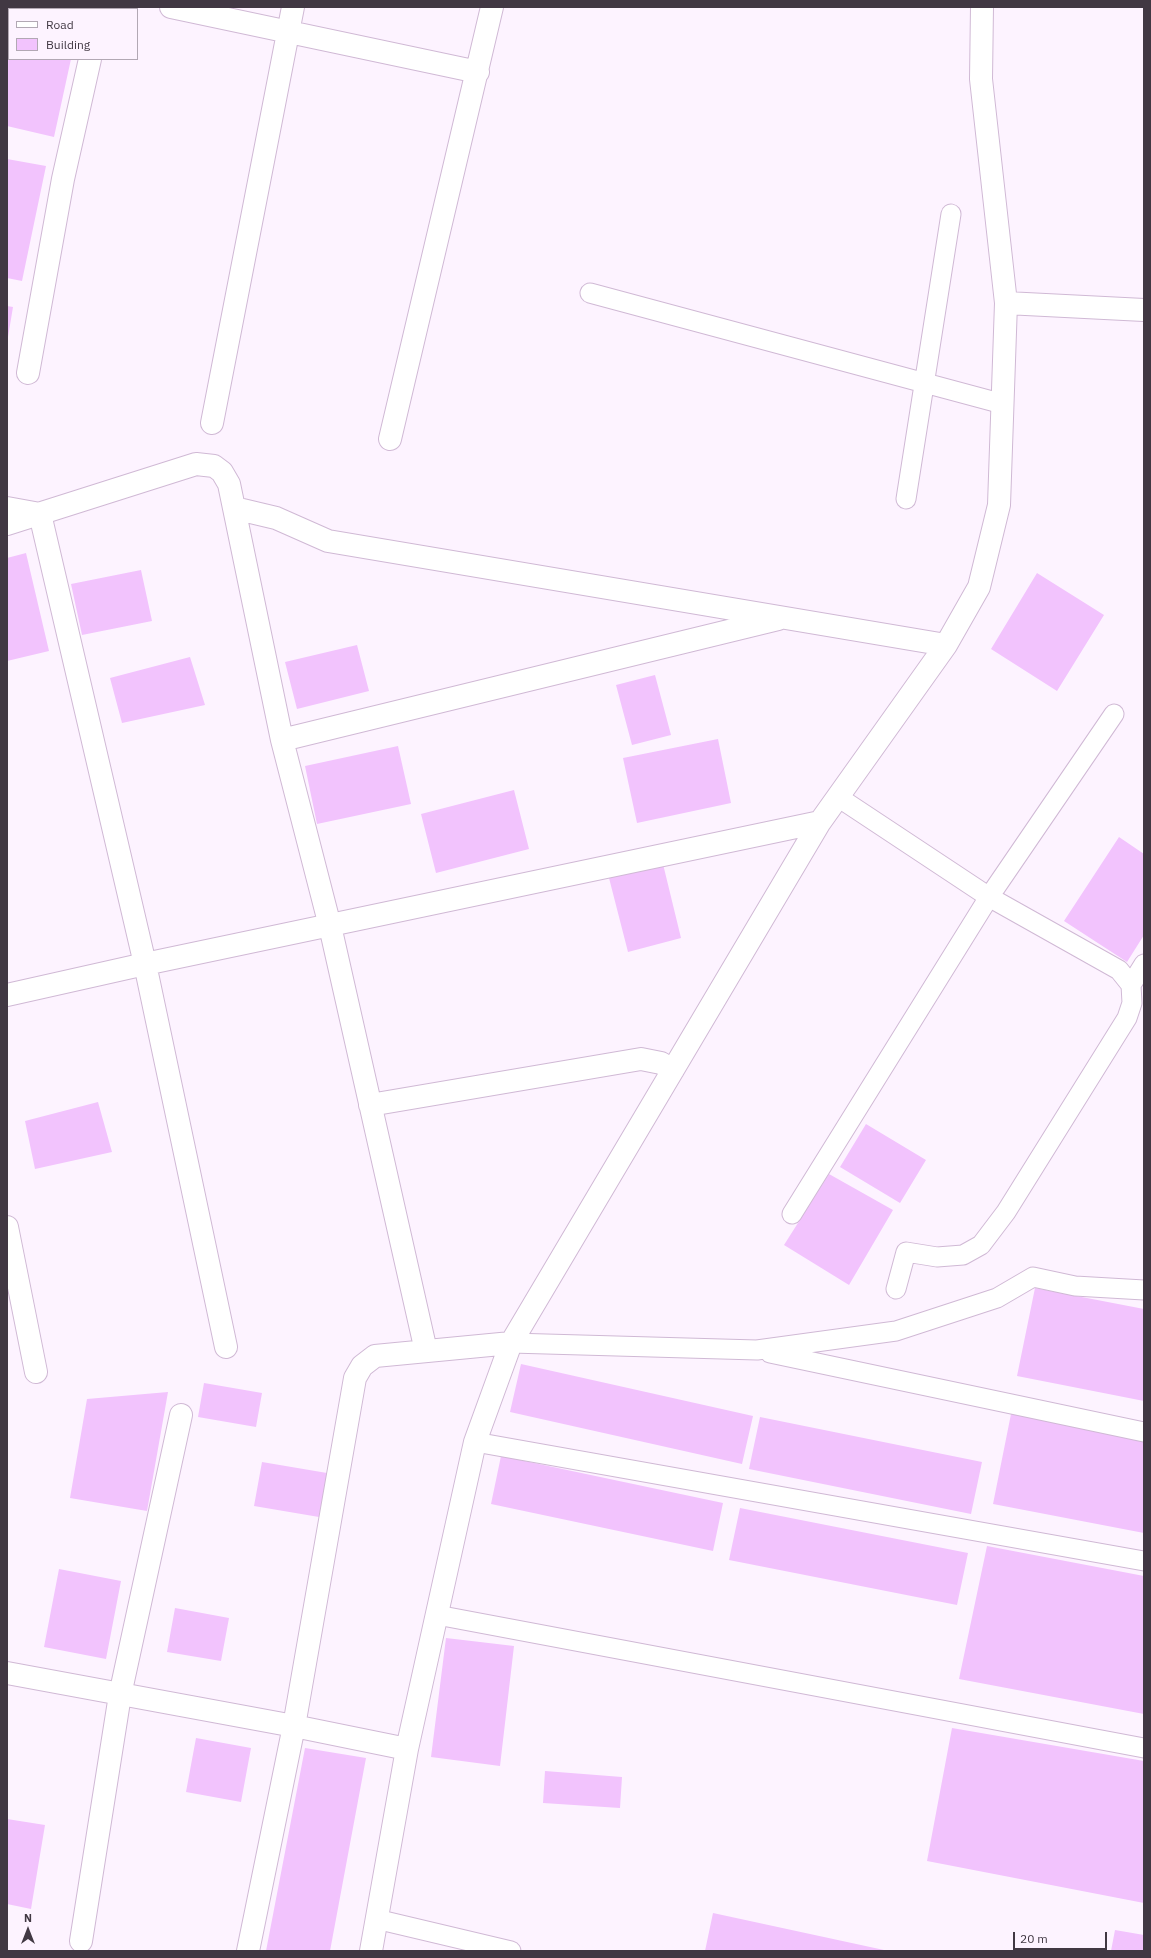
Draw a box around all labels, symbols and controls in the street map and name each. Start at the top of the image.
legend [8,8,138,60]
text: Road [46,17,74,32]
text: Building [46,37,90,52]
north arrow [8,1910,48,1950]
text: N [24,1911,32,1925]
scale bar [1015,1924,1109,1950]
text: 20 m [1020,1931,1048,1946]

